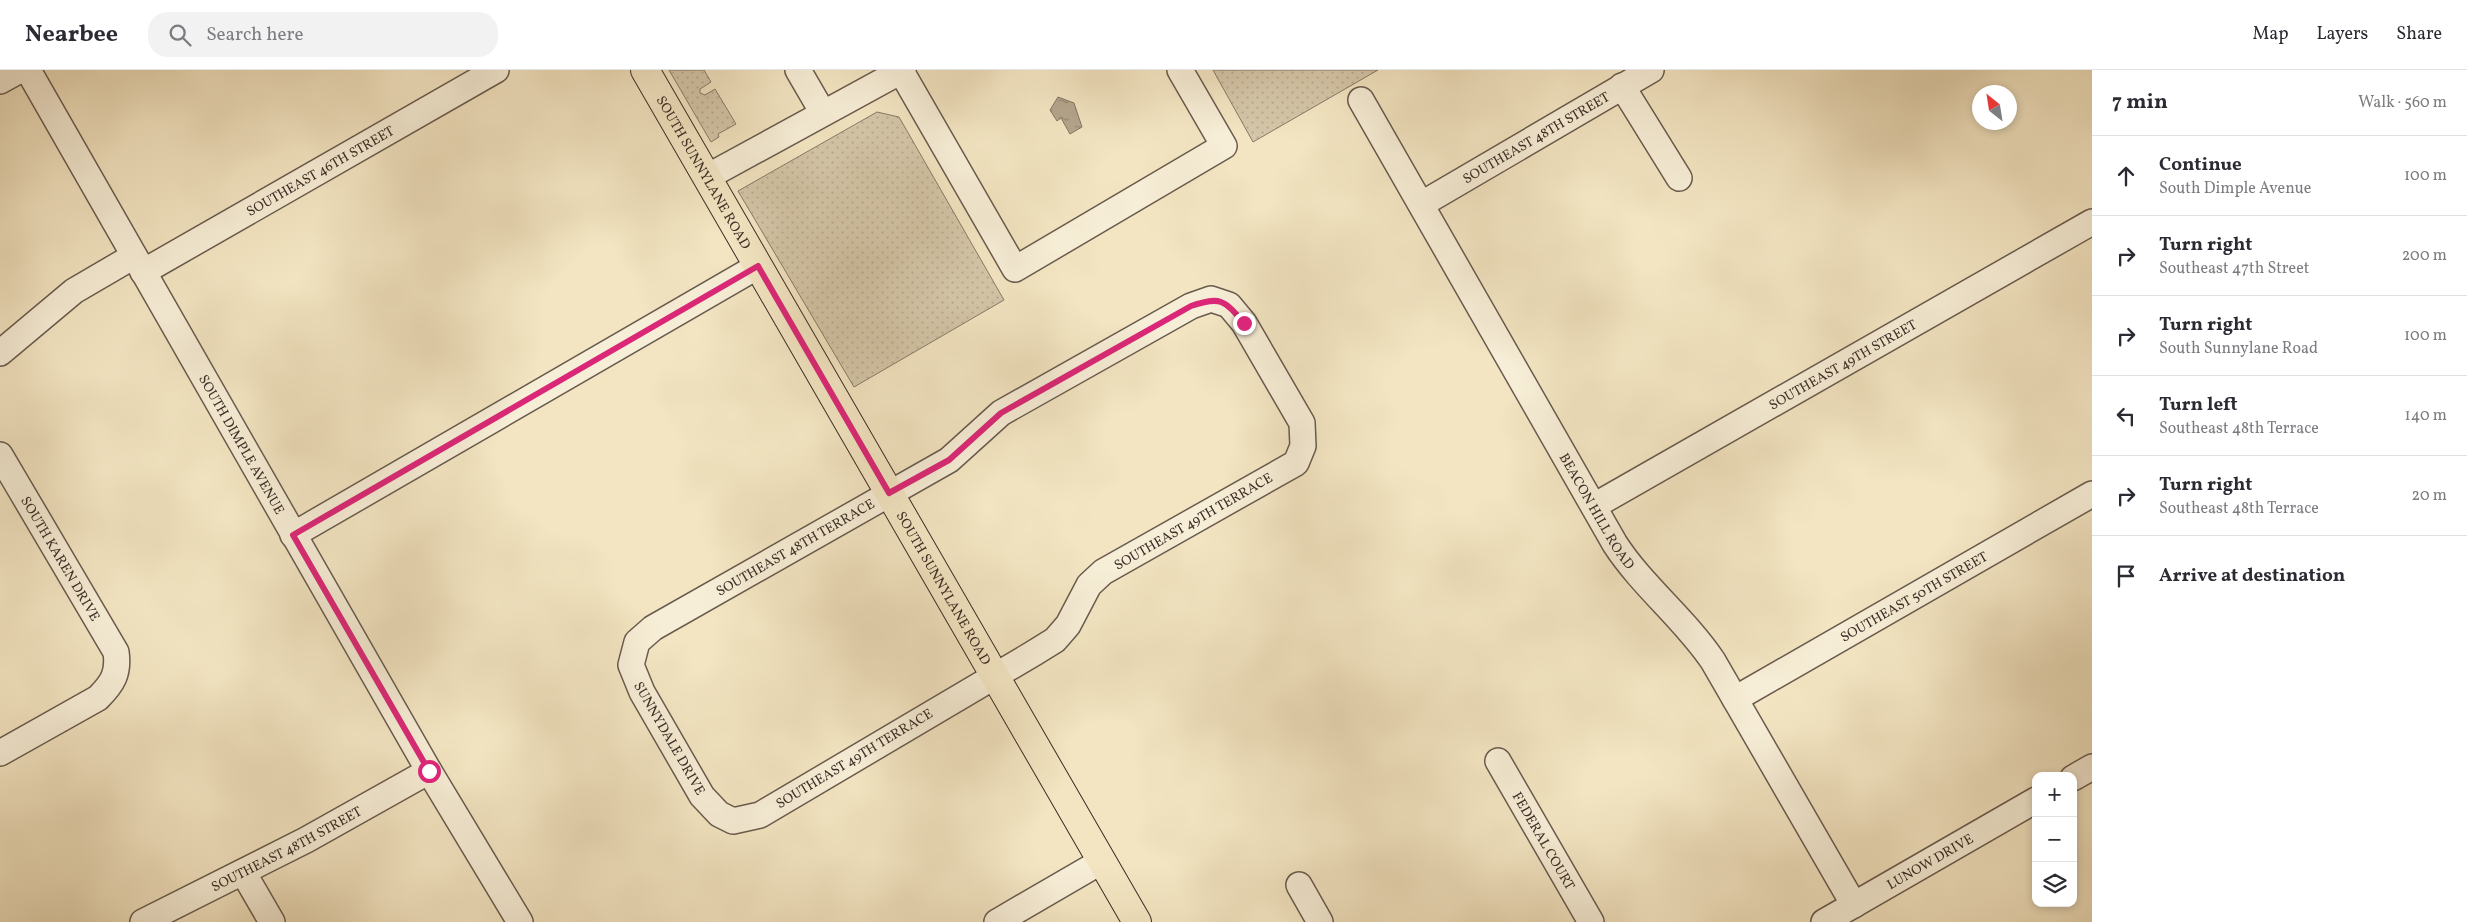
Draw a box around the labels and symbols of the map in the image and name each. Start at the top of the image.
north arrow [1972,85,2017,130]
street label: SOUTHEAST 48TH STREET [1460,88,1614,189]
street label: SOUTH SUNNYLANE ROAD [651,93,755,253]
street label: SOUTHEAST 46TH STREET [243,122,398,222]
route end [1233,312,1256,335]
street label: SOUTHEAST 49TH STREET [1766,316,1921,415]
street label: SOUTH DIMPLE AVENUE [193,372,288,518]
street label: BEACON HILL ROAD [1554,450,1638,574]
street label: SOUTHEAST 49TH TERRACE [1111,469,1276,576]
street label: SOUTH KAREN DRIVE [15,493,104,625]
street label: SOUTHEAST 48TH TERRACE [713,495,878,602]
street label: SOUTH SUNNYLANE ROAD [891,508,995,669]
street label: SOUTHEAST 50TH STREET [1837,548,1992,648]
street label: SUNNYDALE DRIVE [628,678,709,799]
street label: SOUTHEAST 49TH TERRACE [773,705,937,814]
route start [418,760,441,783]
street label: FEDERAL COURT [1507,789,1579,894]
street label: SOUTHEAST 48TH STREET [208,803,366,897]
street label: LUNOW DRIVE [1884,830,1977,895]

